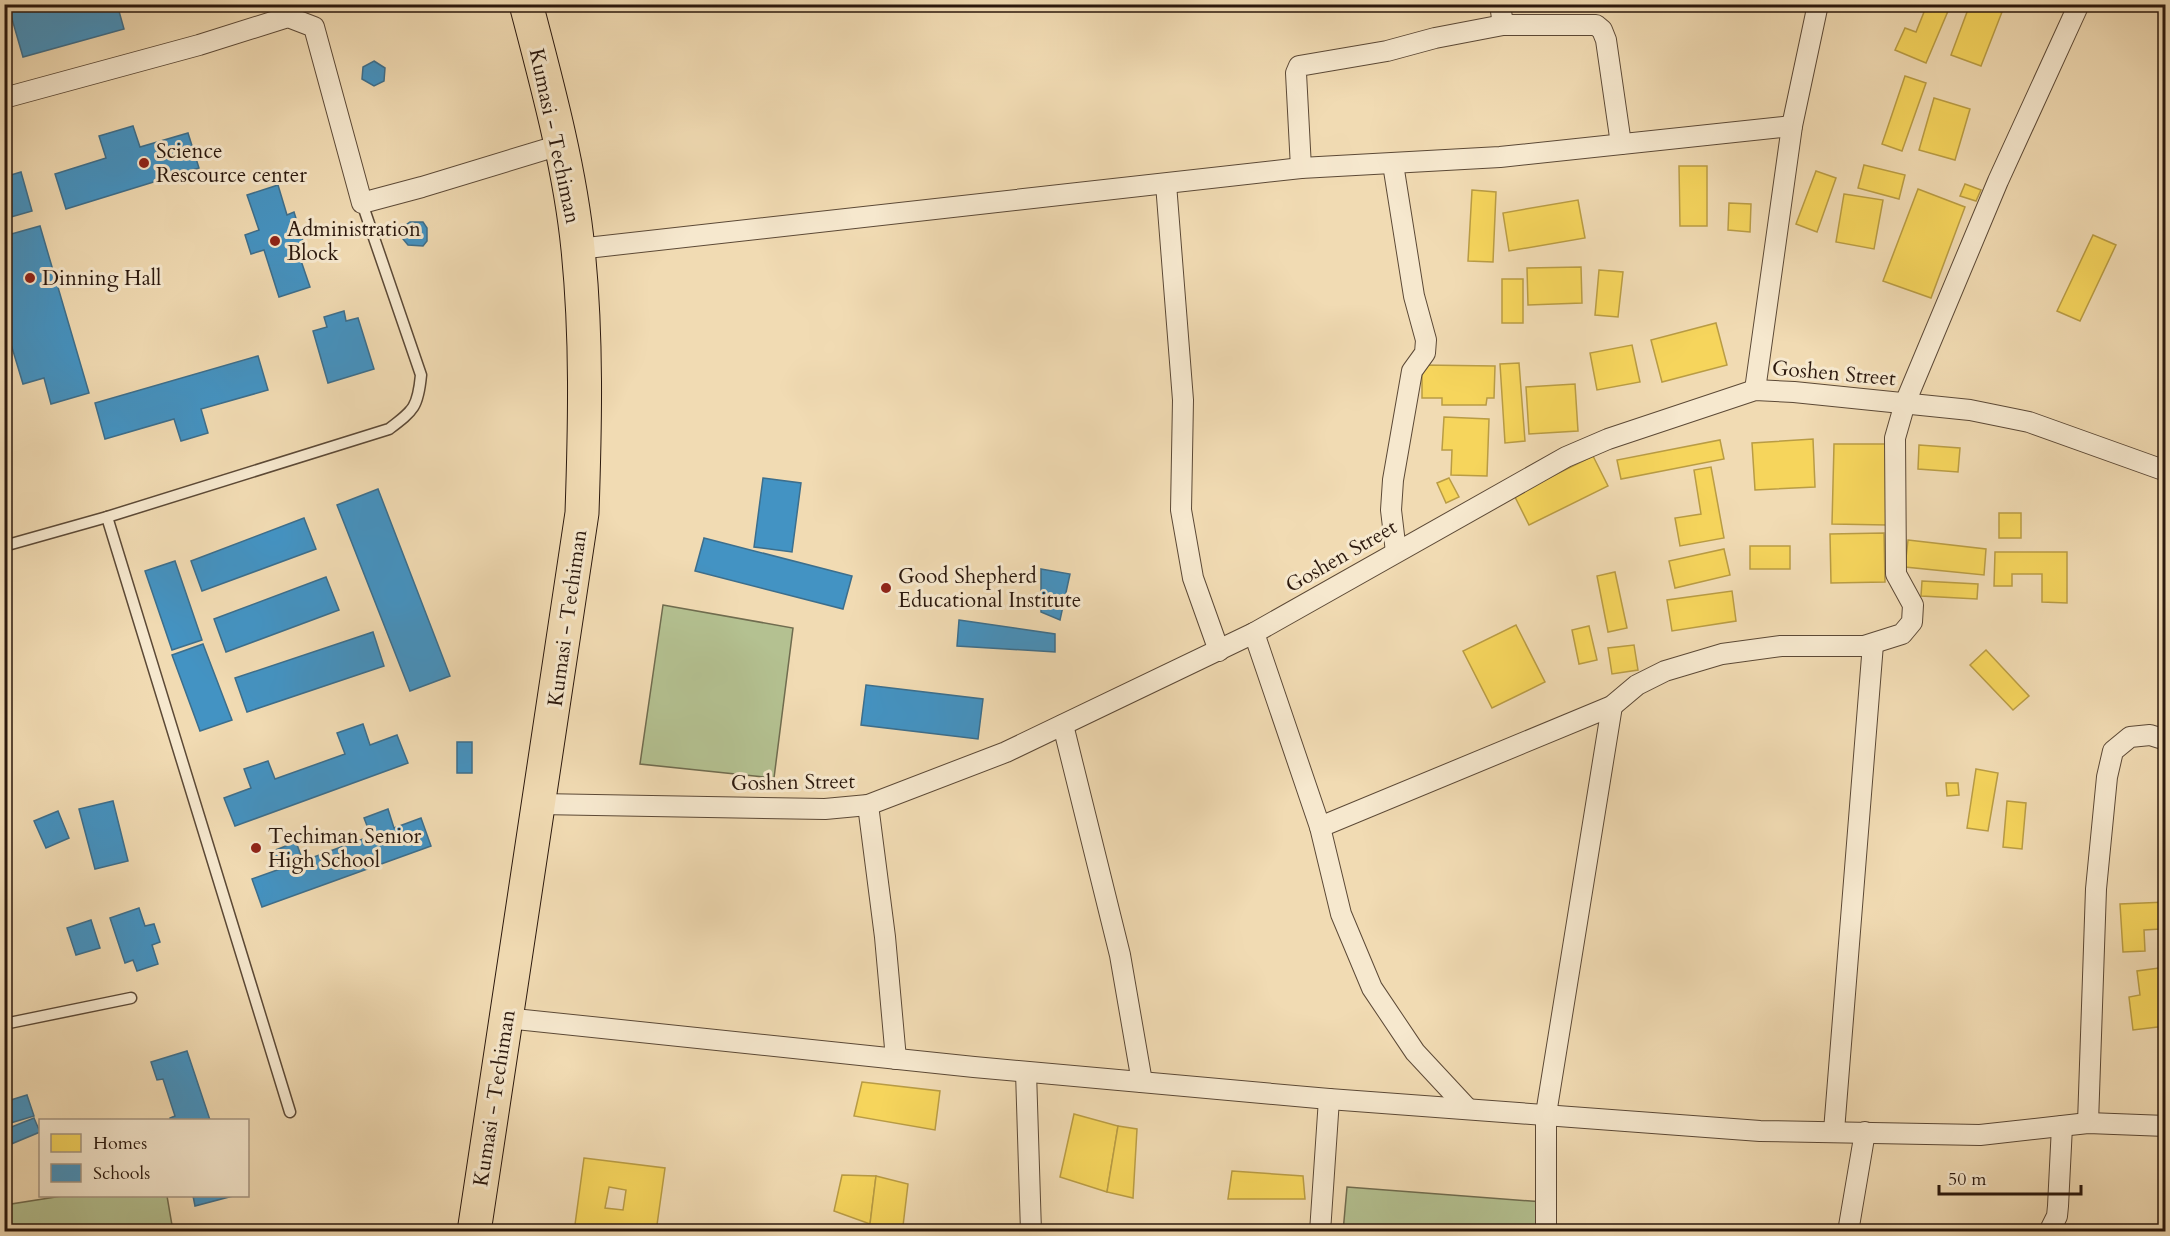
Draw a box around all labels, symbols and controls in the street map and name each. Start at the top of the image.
street label: Kumasi - Techiman [522,46,587,226]
place label: Science Rescource center [156,137,307,190]
marker: Science Rescource center [137,156,151,170]
place label: Administration Block [287,215,421,268]
marker: Administration Block [268,234,282,248]
place label: Dinning Hall [42,264,161,293]
marker: Dinning Hall [23,271,37,285]
street label: Goshen Street [1771,354,1897,393]
street label: Goshen Street [1280,513,1403,600]
street label: Kumasi - Techiman [541,528,594,708]
place label: Good Shepherd Educational Institute [898,562,1081,615]
marker: Good Shepherd Educational Institute [879,581,893,595]
street label: Goshen Street [731,767,856,798]
place label: Techiman Senior High School [268,822,422,875]
marker: Techiman Senior High School [249,841,263,855]
street label: Kumasi - Techiman [466,1008,523,1188]
legend [39,1119,249,1197]
text: Homes [93,1131,147,1156]
scale bar [1939,1158,2082,1196]
text: Schools [93,1161,150,1186]
text: 50 m [1948,1167,1987,1192]

